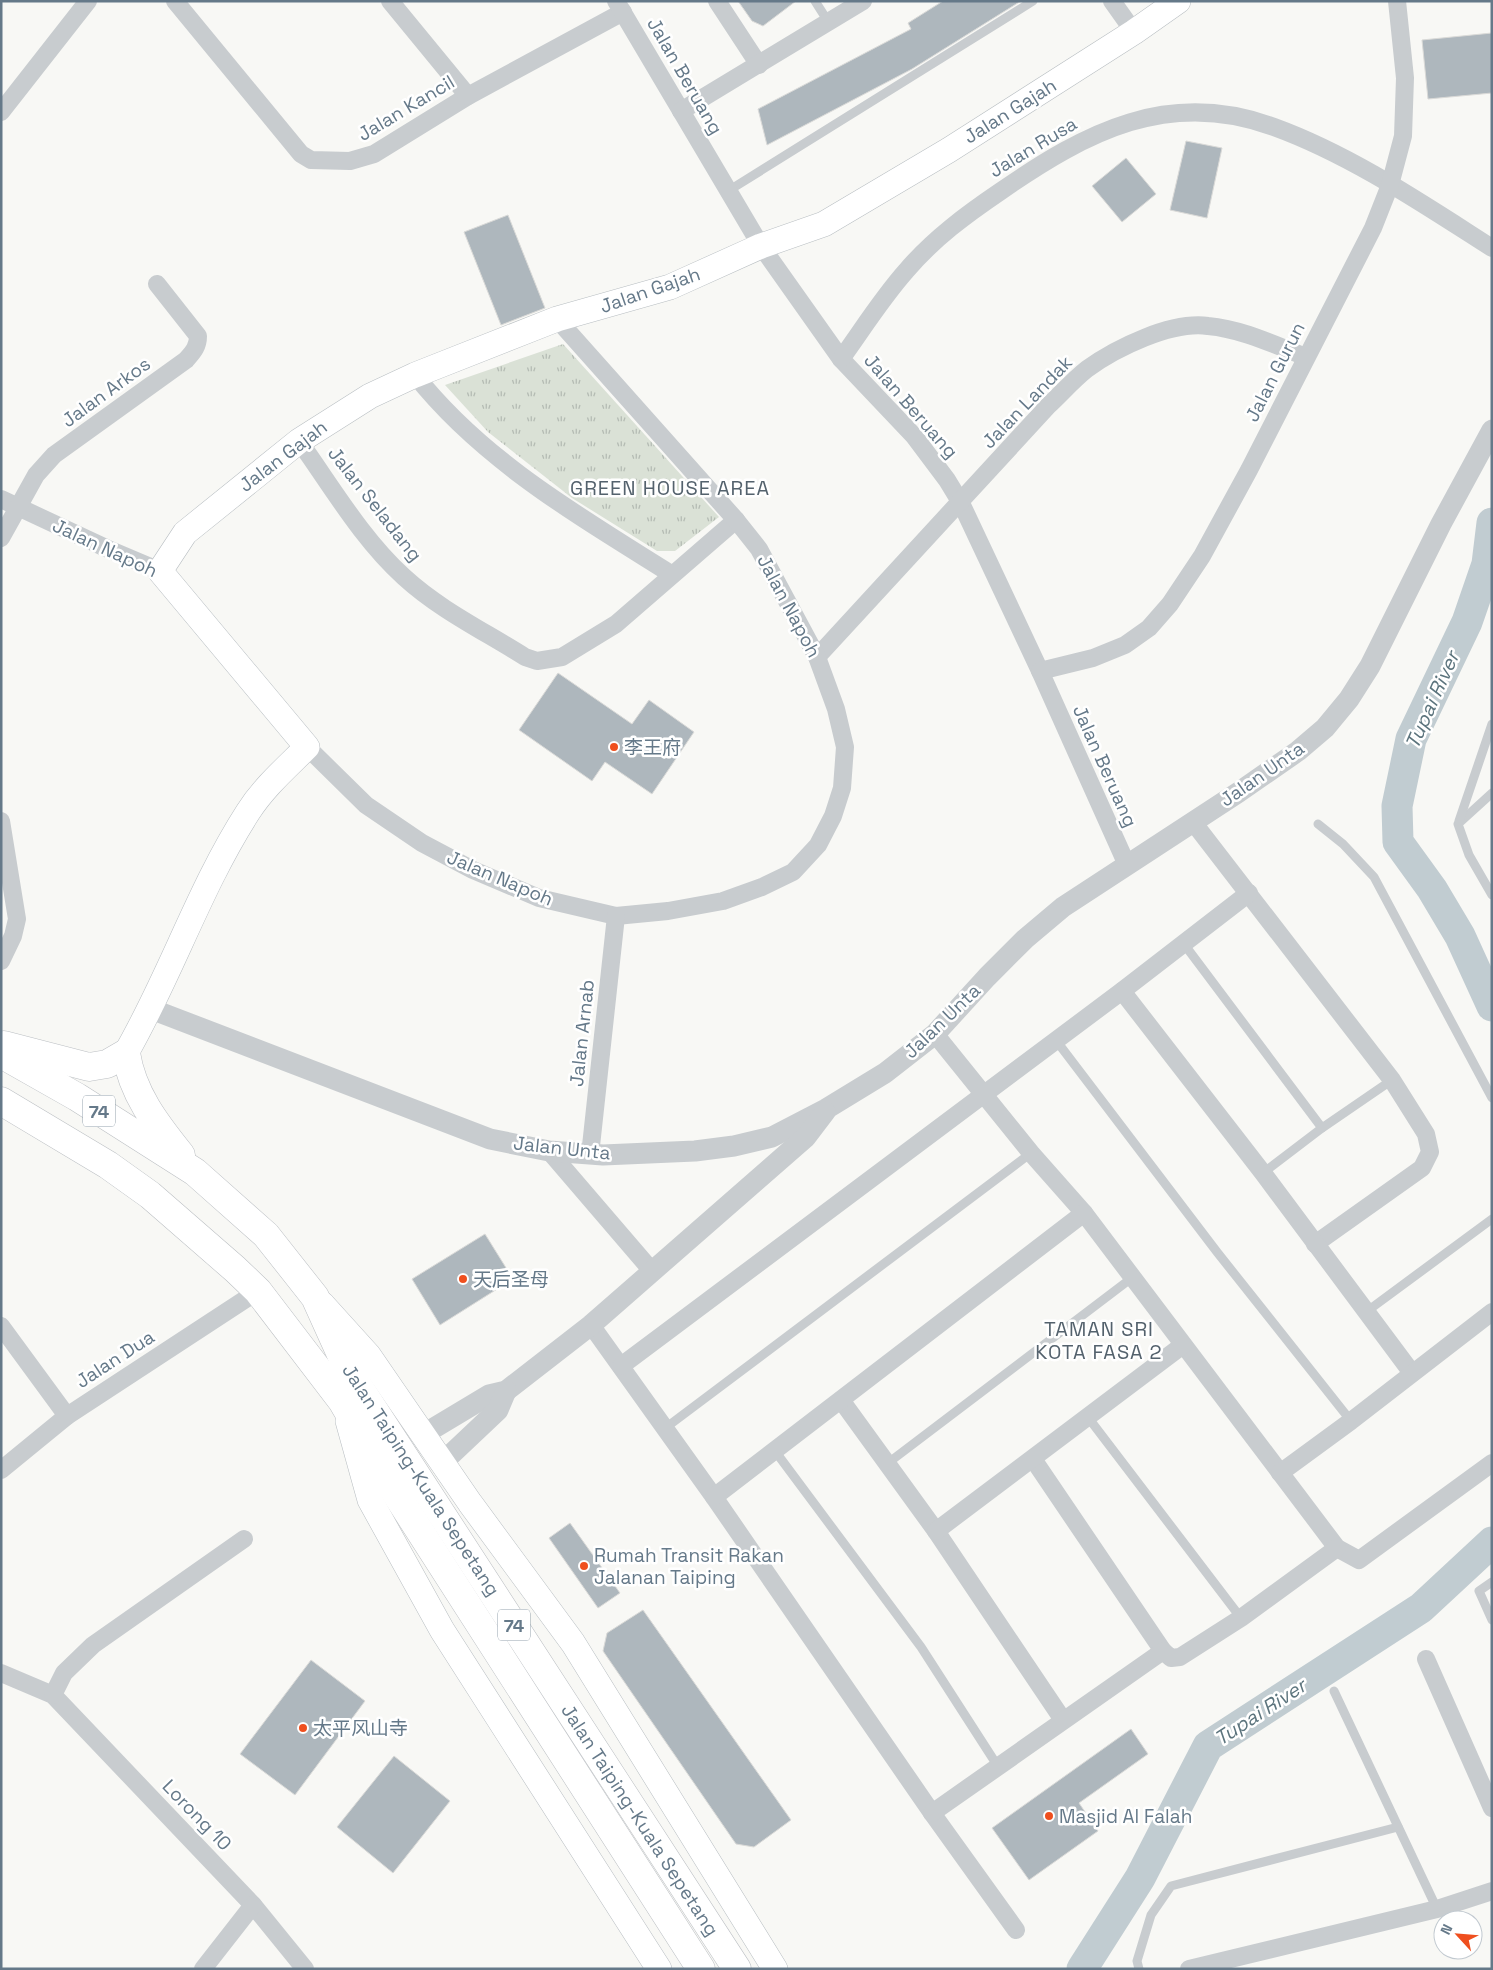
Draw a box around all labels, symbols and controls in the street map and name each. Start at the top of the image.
street label: Jalan Beruang [641,13,729,139]
street label: Jalan Kancil [353,69,459,147]
street label: Jalan Gajah [959,73,1061,149]
street label: Jalan Rusa [984,111,1082,183]
street label: Jalan Gajah [596,261,704,319]
street label: Jalan Gurun [1239,318,1311,426]
street label: Jalan Beruang [859,348,963,464]
street label: Jalan Landak [976,350,1078,454]
street label: Jalan Arkos [57,351,155,433]
street label: Jalan Gajah [234,415,332,497]
street label: Jalan Seladang [322,442,428,566]
district label: GREEN HOUSE AREA [570,475,770,501]
street label: Jalan Napoh [49,513,161,583]
street label: Jalan Napoh [751,550,827,662]
water label: Tupai River [1399,645,1466,753]
street label: Jalan Beruang [1067,701,1143,831]
place label: 李王府 [624,735,681,760]
street label: Jalan Unta [1215,736,1309,812]
marker: 李王府 [608,741,620,753]
street label: Jalan Napoh [443,844,557,912]
street label: Jalan Arnab [564,978,600,1088]
street label: Jalan Unta [898,978,986,1064]
road number: 74 [83,1096,115,1126]
street label: Jalan Unta [512,1130,612,1166]
place label: 天后圣母 [473,1267,549,1292]
marker: 天后圣母 [457,1273,469,1285]
district label: TAMAN SRI KOTA FASA 2 [1035,1316,1163,1365]
street label: Jalan Dua [71,1324,159,1394]
street label: Jalan Taiping-Kuala Sepetang [337,1359,505,1601]
place label: Rumah Transit Rakan Jalanan Taiping [594,1543,784,1590]
marker: Rumah Transit Rakan Jalanan Taiping [578,1560,590,1572]
road number: 74 [498,1610,530,1640]
water label: Tupai River [1209,1671,1313,1751]
street label: Jalan Taiping-Kuala Sepetang [556,1699,724,1941]
place label: 太平风山寺 [313,1716,408,1741]
marker: 太平风山寺 [297,1722,309,1734]
street label: Lorong 10 [157,1774,237,1856]
place label: Masjid Al Falah [1059,1804,1192,1829]
marker: Masjid Al Falah [1043,1810,1055,1822]
north arrow [1433,1910,1483,1960]
text: N [1436,1921,1456,1937]

